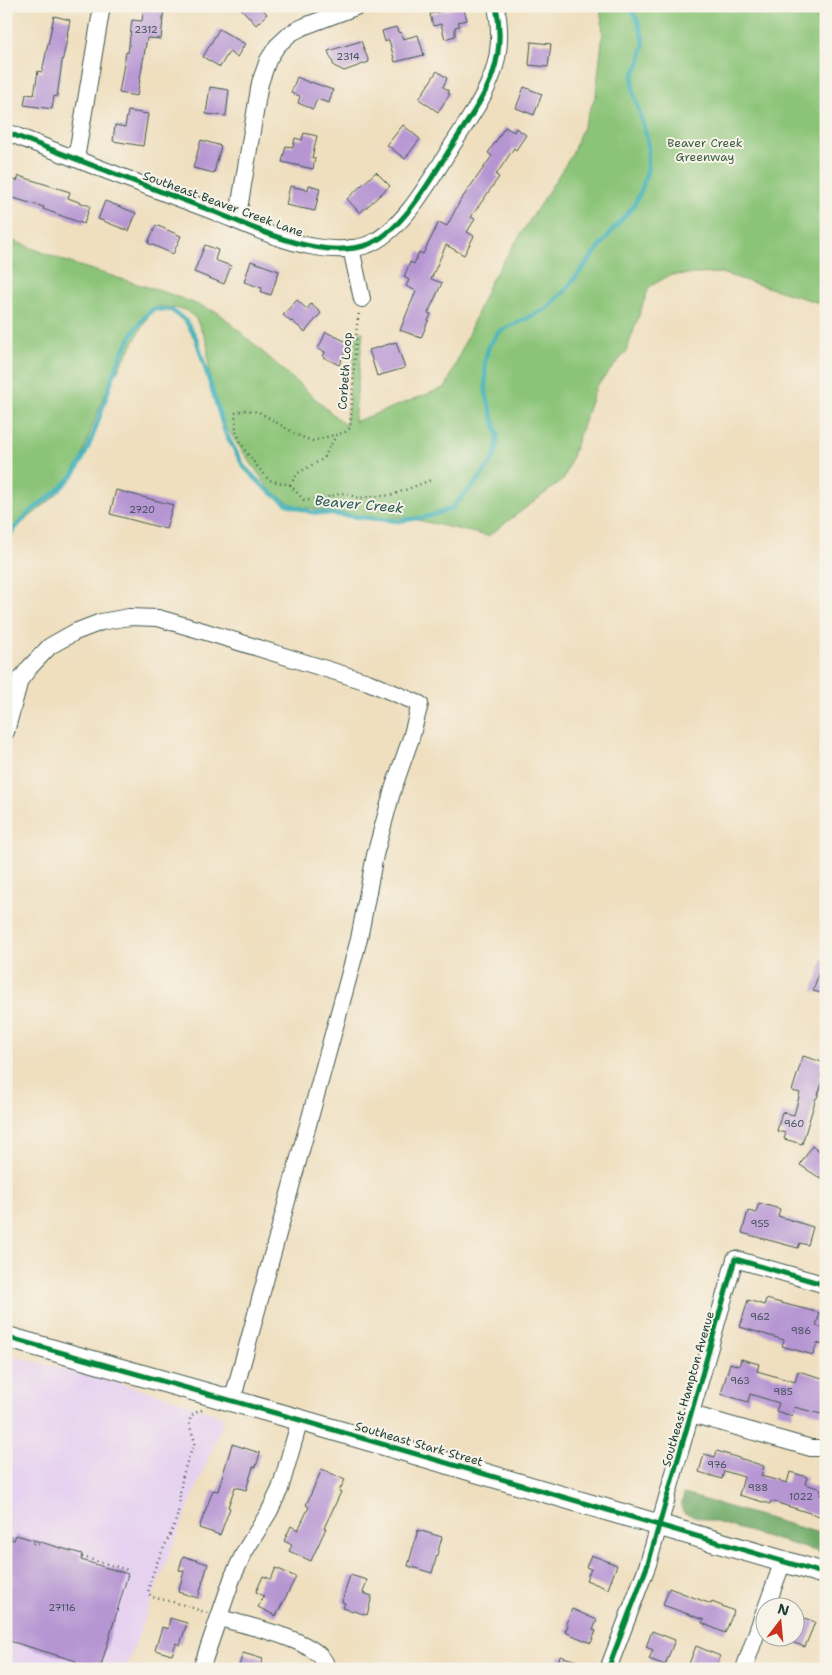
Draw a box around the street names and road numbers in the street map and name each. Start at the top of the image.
street label: Southeast Beaver Creek Lane [141,167,306,241]
street label: Corbeth Loop [334,332,356,410]
street label: Southeast Hampton Avenue [658,1309,718,1469]
street label: Southeast Stark Street [353,1418,485,1470]

